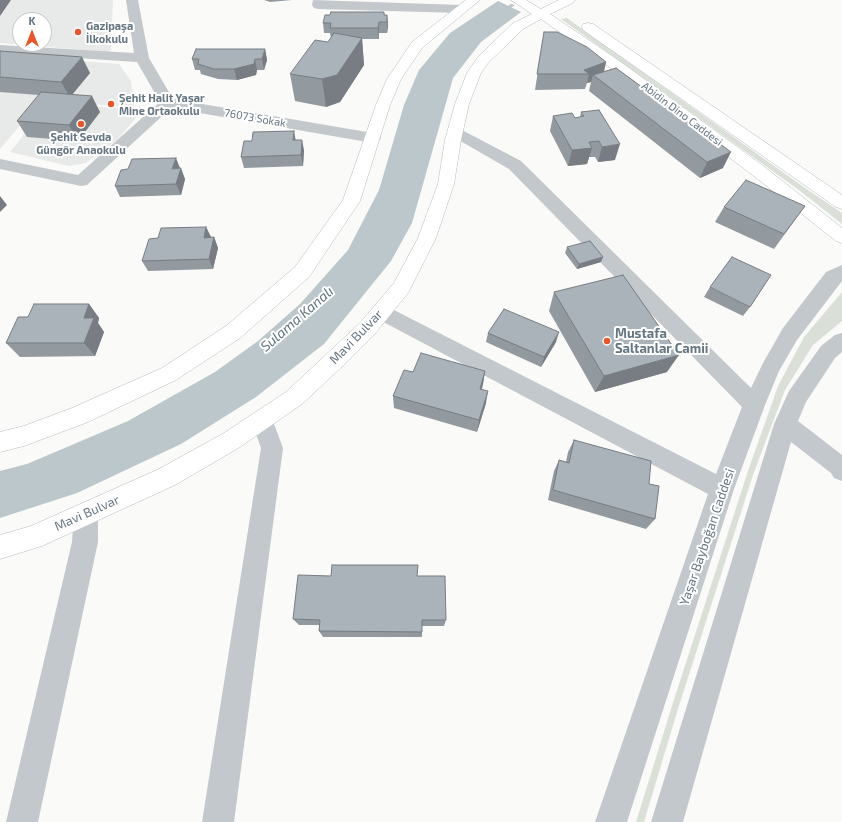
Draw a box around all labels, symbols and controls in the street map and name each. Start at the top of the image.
north arrow [12,12,52,52]
text: K [29,14,35,27]
place label: Gazipaşa İlkokulu [86,19,133,45]
marker: Gazipaşa İlkokulu [73,27,83,37]
street label: Abidin Dino Caddesi [639,79,725,149]
place label: Şehit Halit Yaşar Mine Ortaokulu [119,91,205,117]
marker: Şehit Halit Yaşar Mine Ortaokulu [106,99,116,109]
street label: 76073 Sokak [223,106,287,130]
marker: Şehit Sevda Güngör Anaokulu [76,119,86,129]
place label: Şehit Sevda Güngör Anaokulu [36,130,126,156]
water label: Sulama Kanalı [257,283,337,355]
street label: Mavi Bulvar [326,306,386,368]
place label: Mustafa Saltanlar Camii [615,326,708,357]
marker: Mustafa Saltanlar Camii [602,336,612,346]
street label: Yaşar Bayboğan Caddesi [676,467,738,607]
street label: Mavi Bulvar [52,492,122,534]

